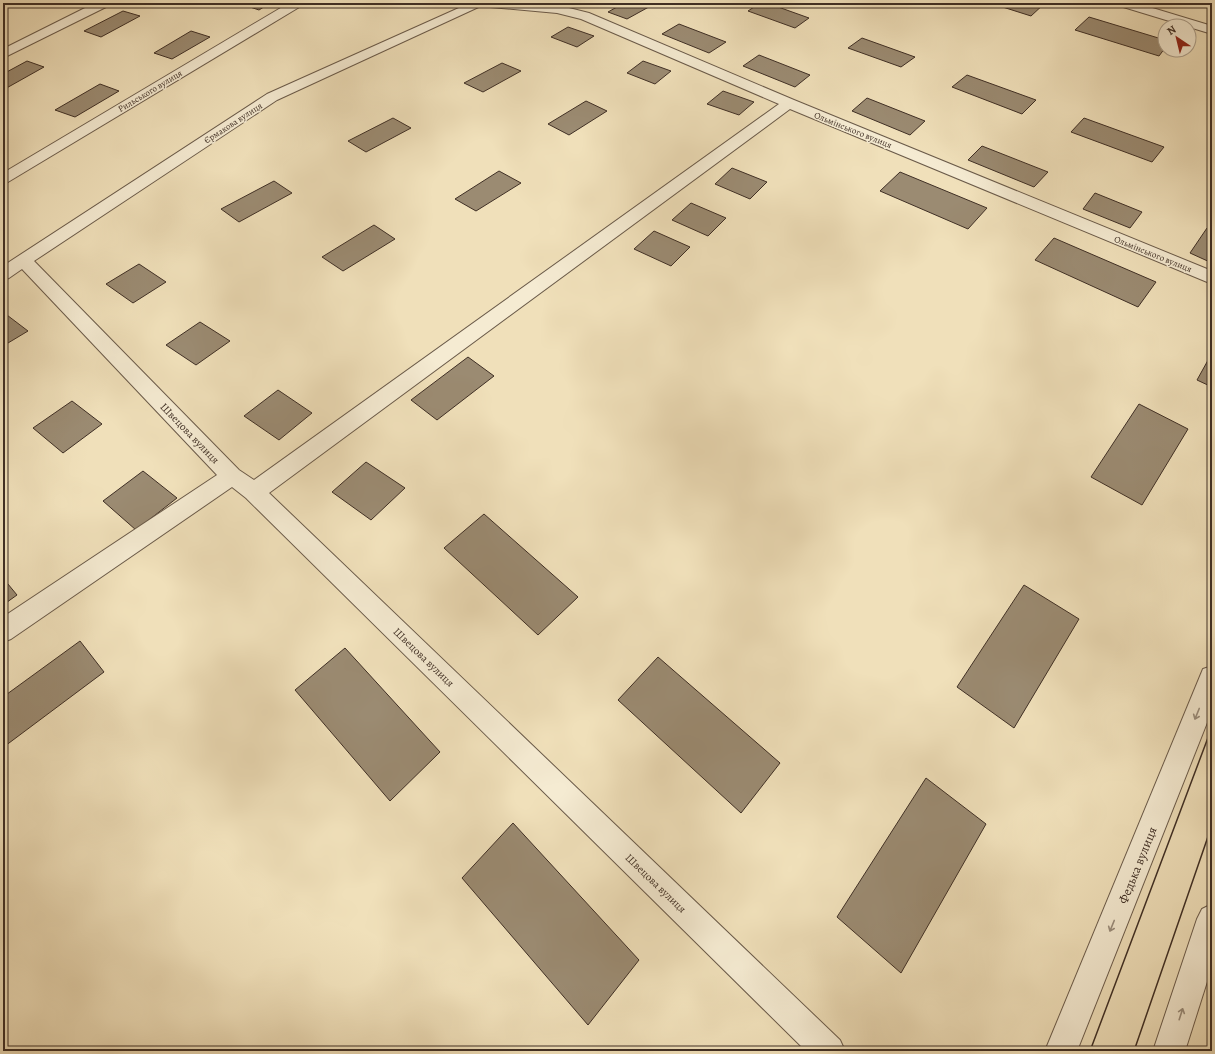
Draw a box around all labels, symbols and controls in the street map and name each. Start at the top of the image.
north arrow [1157,18,1197,58]
text: N [1164,22,1179,39]
street label: Рильського вулиця [116,67,184,115]
street label: Єрмакова вулиця [202,100,264,146]
street label: Ольмінського вулиця [812,109,894,151]
street label: Ольмінського вулиця [1112,233,1194,275]
street label: Швецова вулиця [157,400,223,467]
street label: Швецова вулиця [390,624,457,690]
one-way arrow [1193,708,1201,720]
street label: Федька вулиця [1114,824,1161,906]
street label: Швецова вулиця [622,850,689,916]
one-way arrow [1108,919,1115,931]
one-way arrow [1178,1008,1185,1021]

